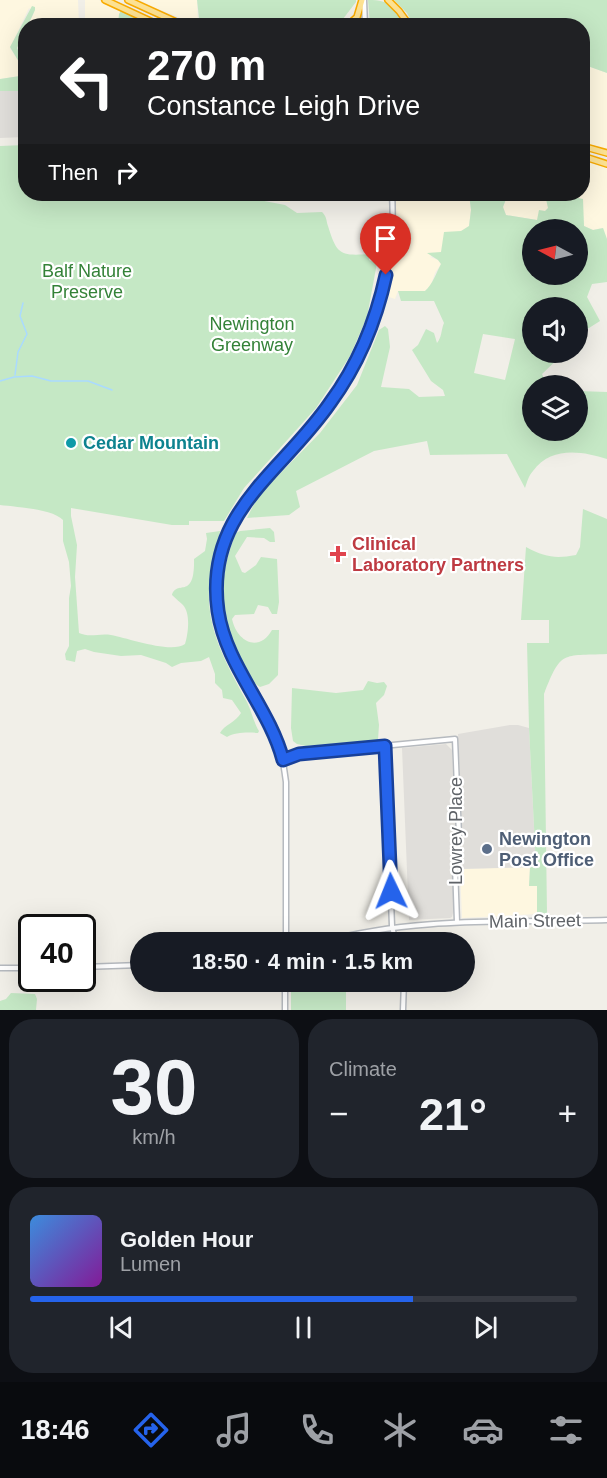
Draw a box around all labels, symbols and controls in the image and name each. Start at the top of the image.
icon: left [48,42,126,120]
text: 270 m [147,42,266,89]
text: Constance Leigh Drive [147,91,420,121]
icon: right [110,156,143,189]
text: Then [48,160,98,185]
pin [360,213,411,275]
north arrow [522,219,588,285]
map controls [522,219,588,441]
icon: arrive [369,222,402,255]
park label: Balf Nature Preserve [42,261,132,302]
button: sound [522,297,588,363]
park label: Newington Greenway [209,314,295,355]
button: layers [522,375,588,441]
place label: Cedar Mountain [83,433,219,453]
marker: Cedar Mountain [64,436,78,450]
place label: Clinical Laboratory Partners [352,534,524,575]
marker: Clinical Laboratory Partners [329,545,347,563]
street label: Lowrey Place [446,777,466,885]
place label: Newington Post Office [499,829,594,870]
marker: Newington Post Office [480,842,494,856]
position arrow [359,859,423,923]
street label: Main Street [489,910,581,932]
speed limit sign: 40 [18,914,96,992]
text: 18:50 · 4 min · 1.5 km [192,949,413,974]
text: 30 [111,1043,197,1131]
text: Climate [329,1058,397,1080]
text: 21° [419,1089,487,1140]
text: − [329,1095,348,1132]
text: + [558,1095,577,1132]
text: km/h [132,1126,176,1148]
text: Golden Hour [120,1227,253,1252]
text: Lumen [120,1253,181,1275]
icon: previous [105,1311,138,1344]
icon: pause [287,1311,320,1344]
icon: next [469,1311,502,1344]
icon: directions [130,1409,172,1451]
icon: music [213,1409,255,1451]
icon: phone [296,1409,338,1451]
icon: climate [379,1409,421,1451]
icon: car [462,1409,504,1451]
icon: filters [545,1409,587,1451]
text: 18:46 [20,1415,89,1445]

